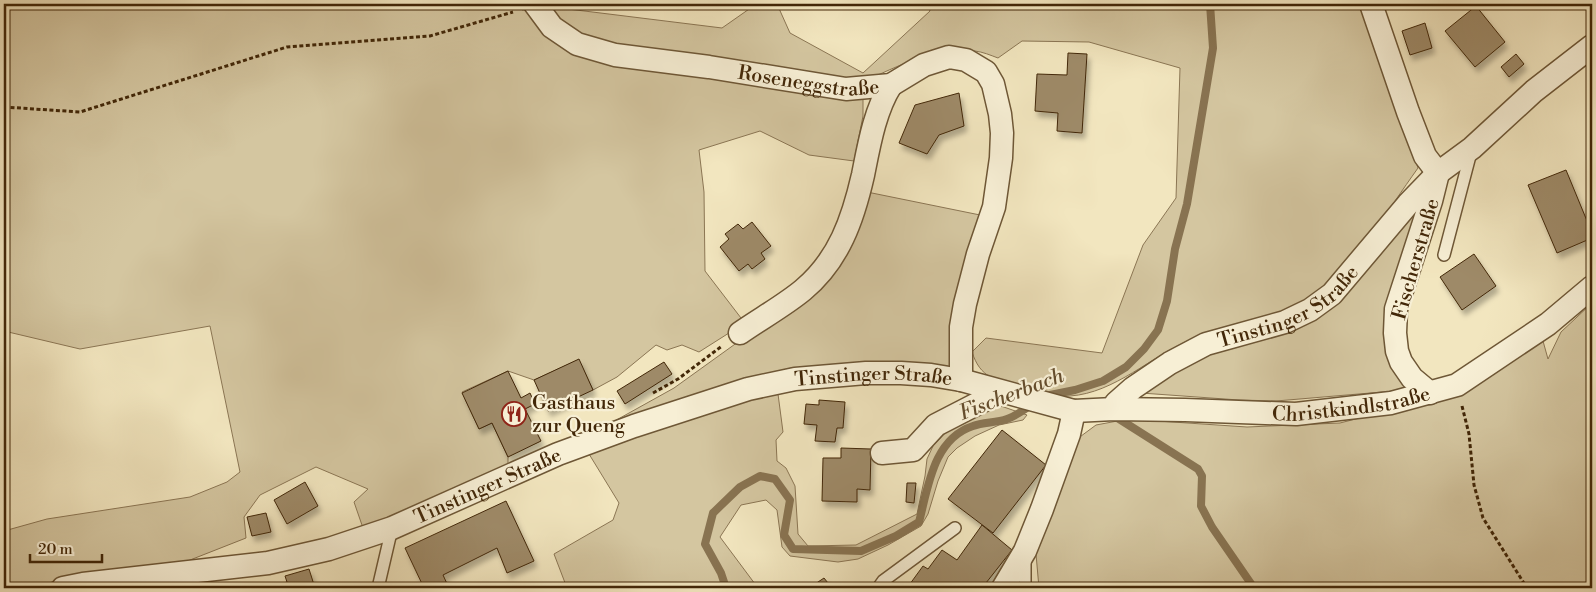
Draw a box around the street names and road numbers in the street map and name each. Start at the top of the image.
street label: Roseneggstraße [736,61,881,103]
street label: Fischerstraße [1387,196,1446,323]
street label: Tinstinger Straße [1215,261,1365,354]
street label: Tinstinger Straße [794,362,954,393]
street label: Christkindlstraße [1271,382,1433,428]
street label: Tinstinger Straße [410,443,566,531]

